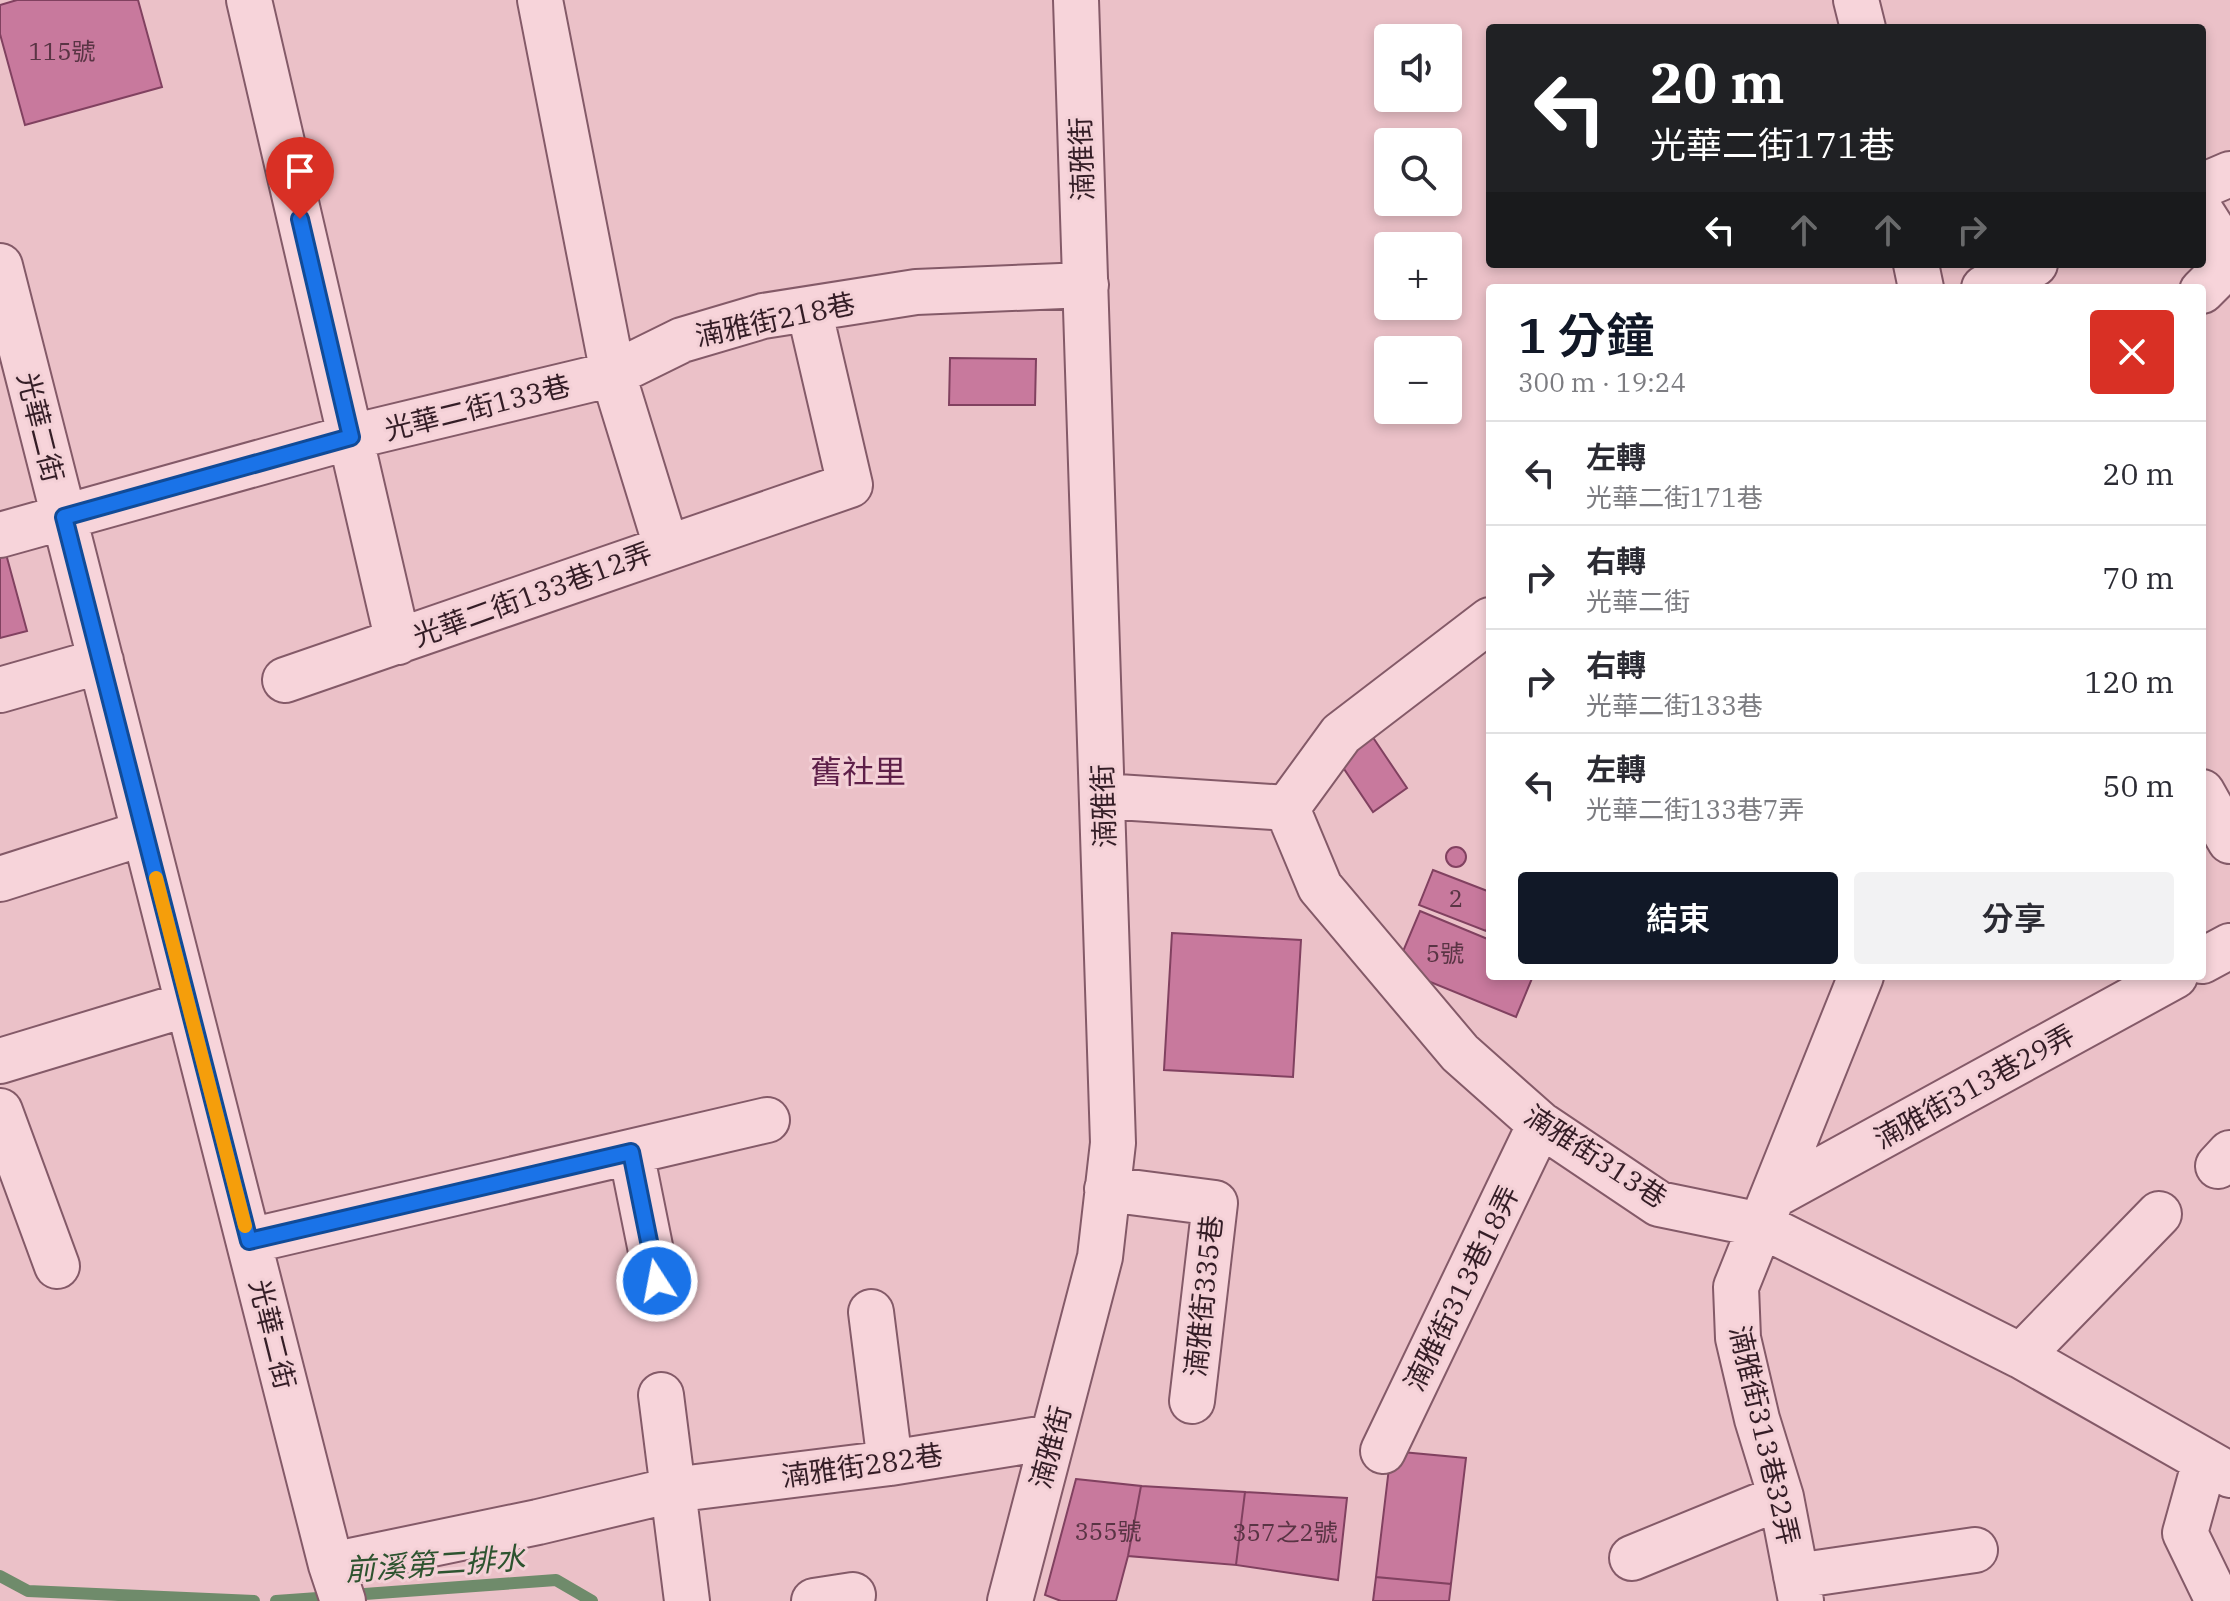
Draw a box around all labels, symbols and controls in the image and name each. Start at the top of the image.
map controls [1374,24,1462,424]
button: sound [1374,24,1462,112]
house number: 115號 [28,35,96,67]
text: 20 m [1650,46,1785,118]
icon: left [1518,56,1622,160]
street label: 湳雅街 [1061,116,1101,202]
text: 光華二街171巷 [1650,121,1895,168]
button: search [1374,128,1462,216]
pin [266,137,334,219]
icon: arrive [278,149,322,193]
icon: left [1698,208,1742,252]
icon: ahead [1782,208,1826,252]
icon: ahead [1866,208,1910,252]
icon: right [1950,208,1994,252]
button: + [1374,232,1462,320]
street label: 湳雅街218巷 [692,284,858,354]
text: 1 分鐘 [1518,304,1654,366]
button: close [2090,310,2174,394]
button: − [1374,336,1462,424]
text: 300 m · 19:24 [1518,365,1686,399]
street label: 光華二街133巷 [380,366,574,448]
street label: 光華二街 [10,368,72,486]
text: 左轉 [1586,437,1646,476]
icon: left [1518,451,1562,495]
text: 20 m [2102,454,2174,493]
text: 光華二街171巷 [1586,480,1763,514]
street label: 光華二街133巷12弄 [407,534,657,654]
text: 右轉 [1586,541,1646,580]
icon: right [1518,555,1562,599]
text: 70 m [2102,558,2174,597]
text: 光華二街 [1586,584,1690,618]
text: 右轉 [1586,645,1646,684]
icon: right [1518,659,1562,703]
text: 120 m [2084,662,2174,701]
text: 光華二街133巷 [1586,688,1763,722]
text: 左轉 [1586,749,1646,788]
district label: 舊社里 [810,750,906,792]
street label: 湳雅街 [1083,763,1123,849]
icon: left [1518,763,1562,807]
text: 50 m [2102,766,2174,805]
text: 光華二街133巷7弄 [1586,792,1804,826]
button: 結束 [1518,872,1838,964]
button: 分享 [1854,872,2174,964]
house number: 2 [1449,882,1463,914]
house number: 5號 [1426,937,1464,969]
street label: 湳雅街313巷29弄 [1867,1016,2081,1156]
street label: 湳雅街313巷 [1518,1096,1674,1216]
street label: 湳雅街313巷18弄 [1395,1179,1527,1397]
street label: 湳雅街335巷 [1176,1213,1230,1379]
position arrow [615,1239,699,1323]
street label: 光華二街 [242,1275,304,1393]
street label: 湳雅街313巷32弄 [1722,1322,1808,1548]
street label: 湳雅街 [1021,1402,1079,1492]
street label: 湳雅街282巷 [779,1435,945,1495]
house number: 355號 [1074,1515,1142,1547]
house number: 357之2號 [1232,1516,1338,1548]
water label: 前溪第二排水 [344,1537,528,1589]

